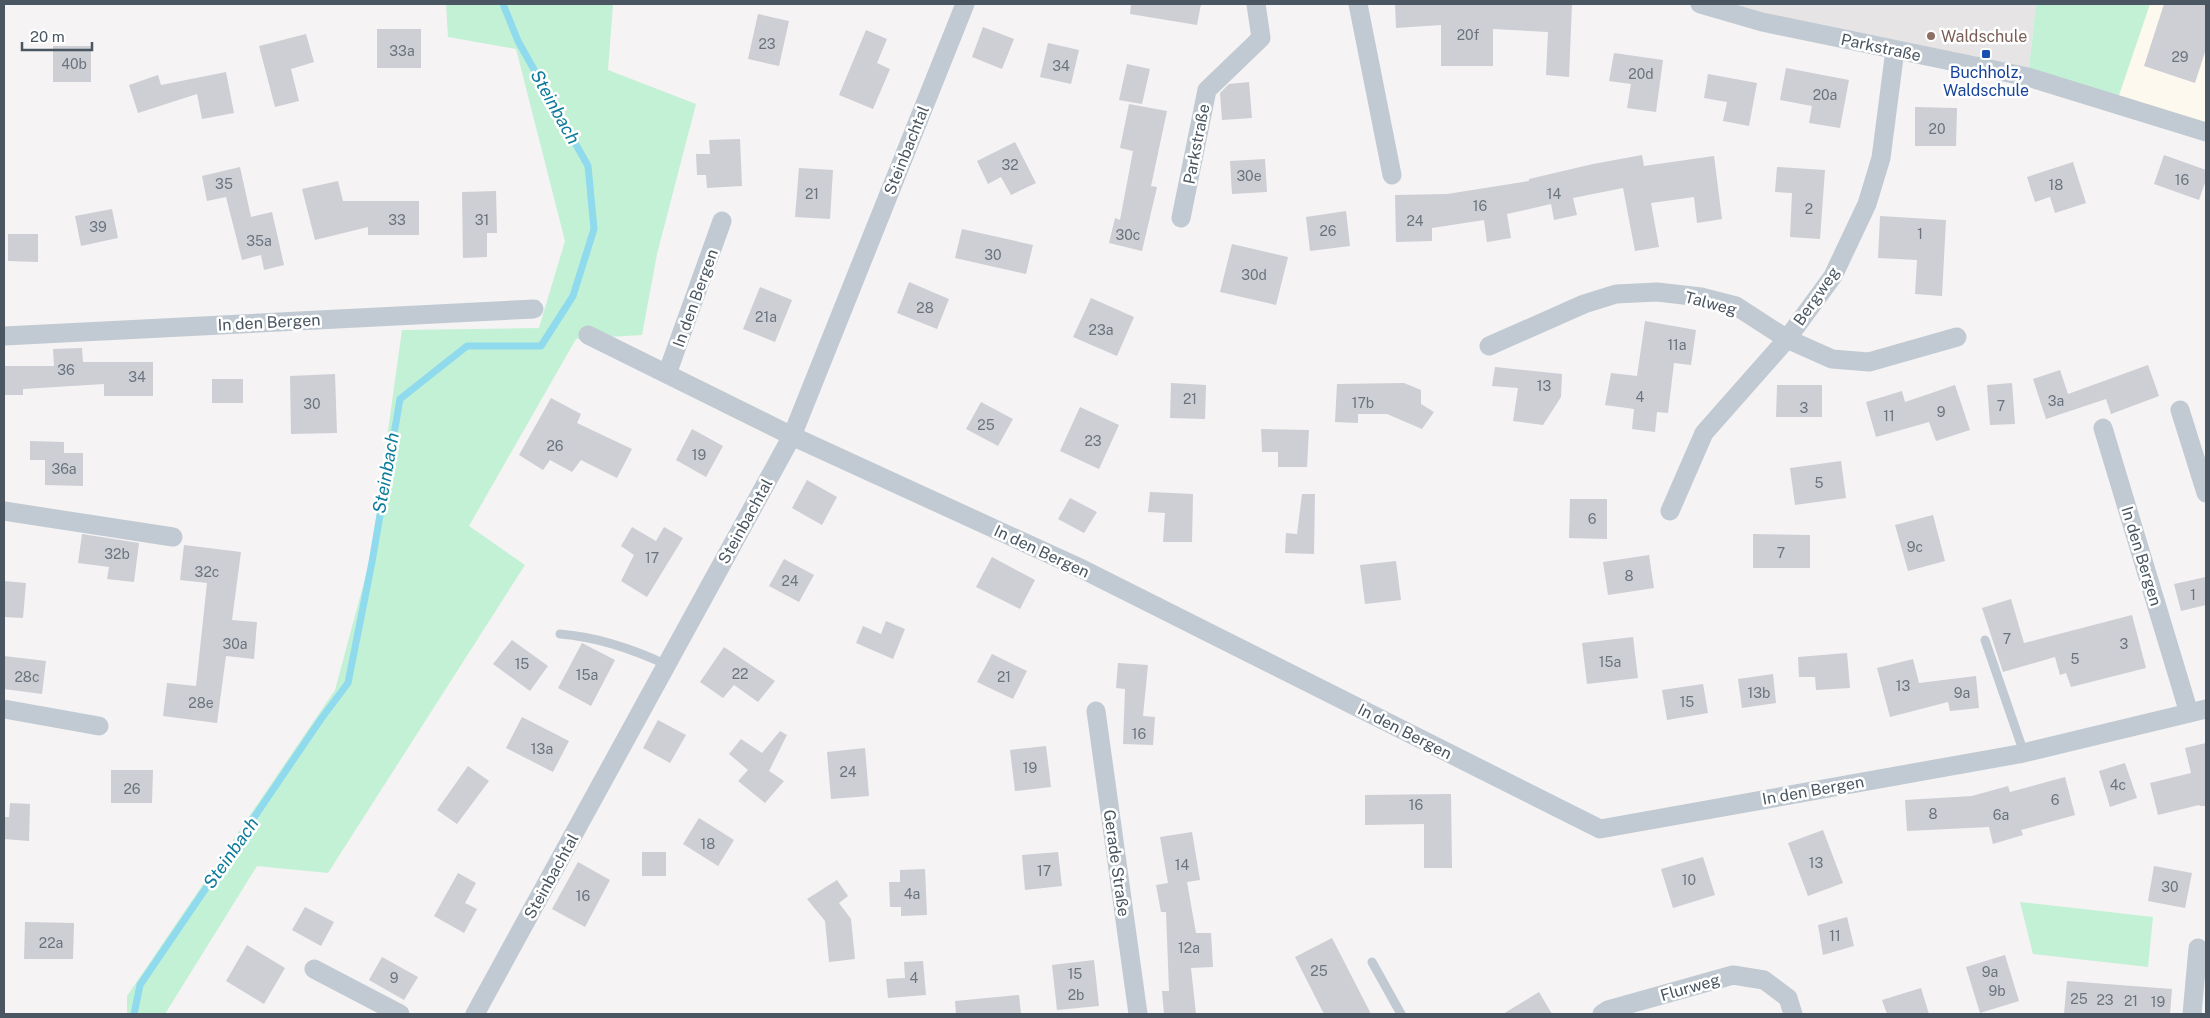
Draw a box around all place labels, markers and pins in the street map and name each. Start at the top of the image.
place label: Waldschule [1941,27,2027,46]
marker: Waldschule [1925,30,1937,42]
marker: Buchholz, Waldschule [1980,48,1992,60]
place label: Buchholz, Waldschule [1943,63,2029,100]

